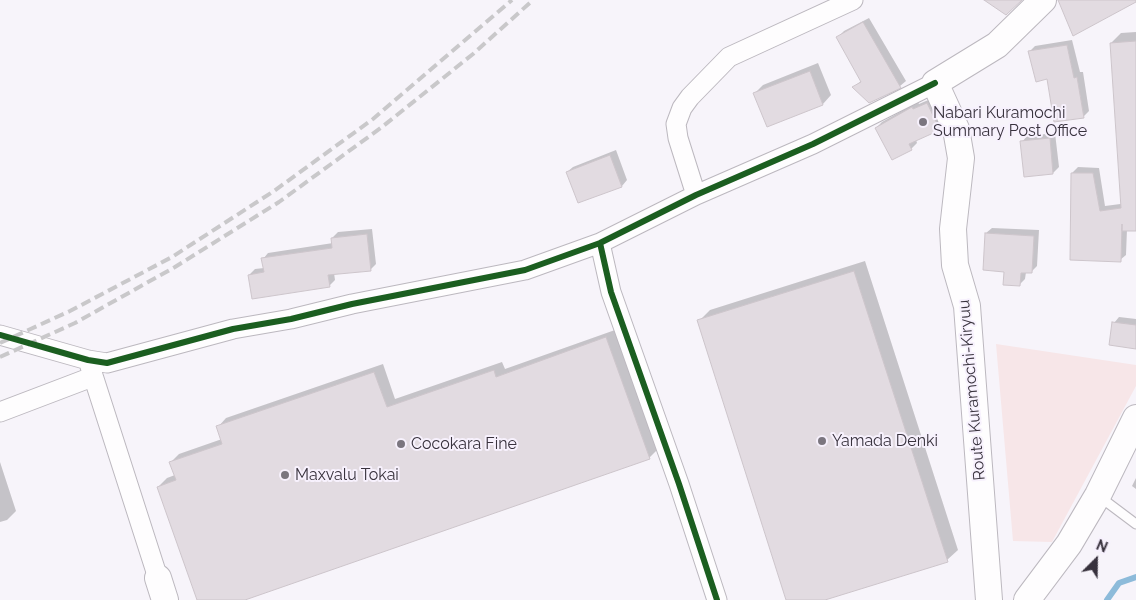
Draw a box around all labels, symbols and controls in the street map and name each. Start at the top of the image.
place label: Nabari Kuramochi Summary Post Office [933,103,1087,141]
marker: Nabari Kuramochi Summary Post Office [917,116,929,128]
street label: Route Kuramochi-Kiryuu [955,299,989,481]
place label: Yamada Denki [832,431,938,451]
place label: Cocokara Fine [411,434,517,454]
marker: Yamada Denki [816,435,828,447]
marker: Cocokara Fine [395,438,407,450]
place label: Maxvalu Tokai [295,465,399,485]
marker: Maxvalu Tokai [279,469,291,481]
north arrow [1071,535,1121,585]
text: N [1094,537,1110,556]

